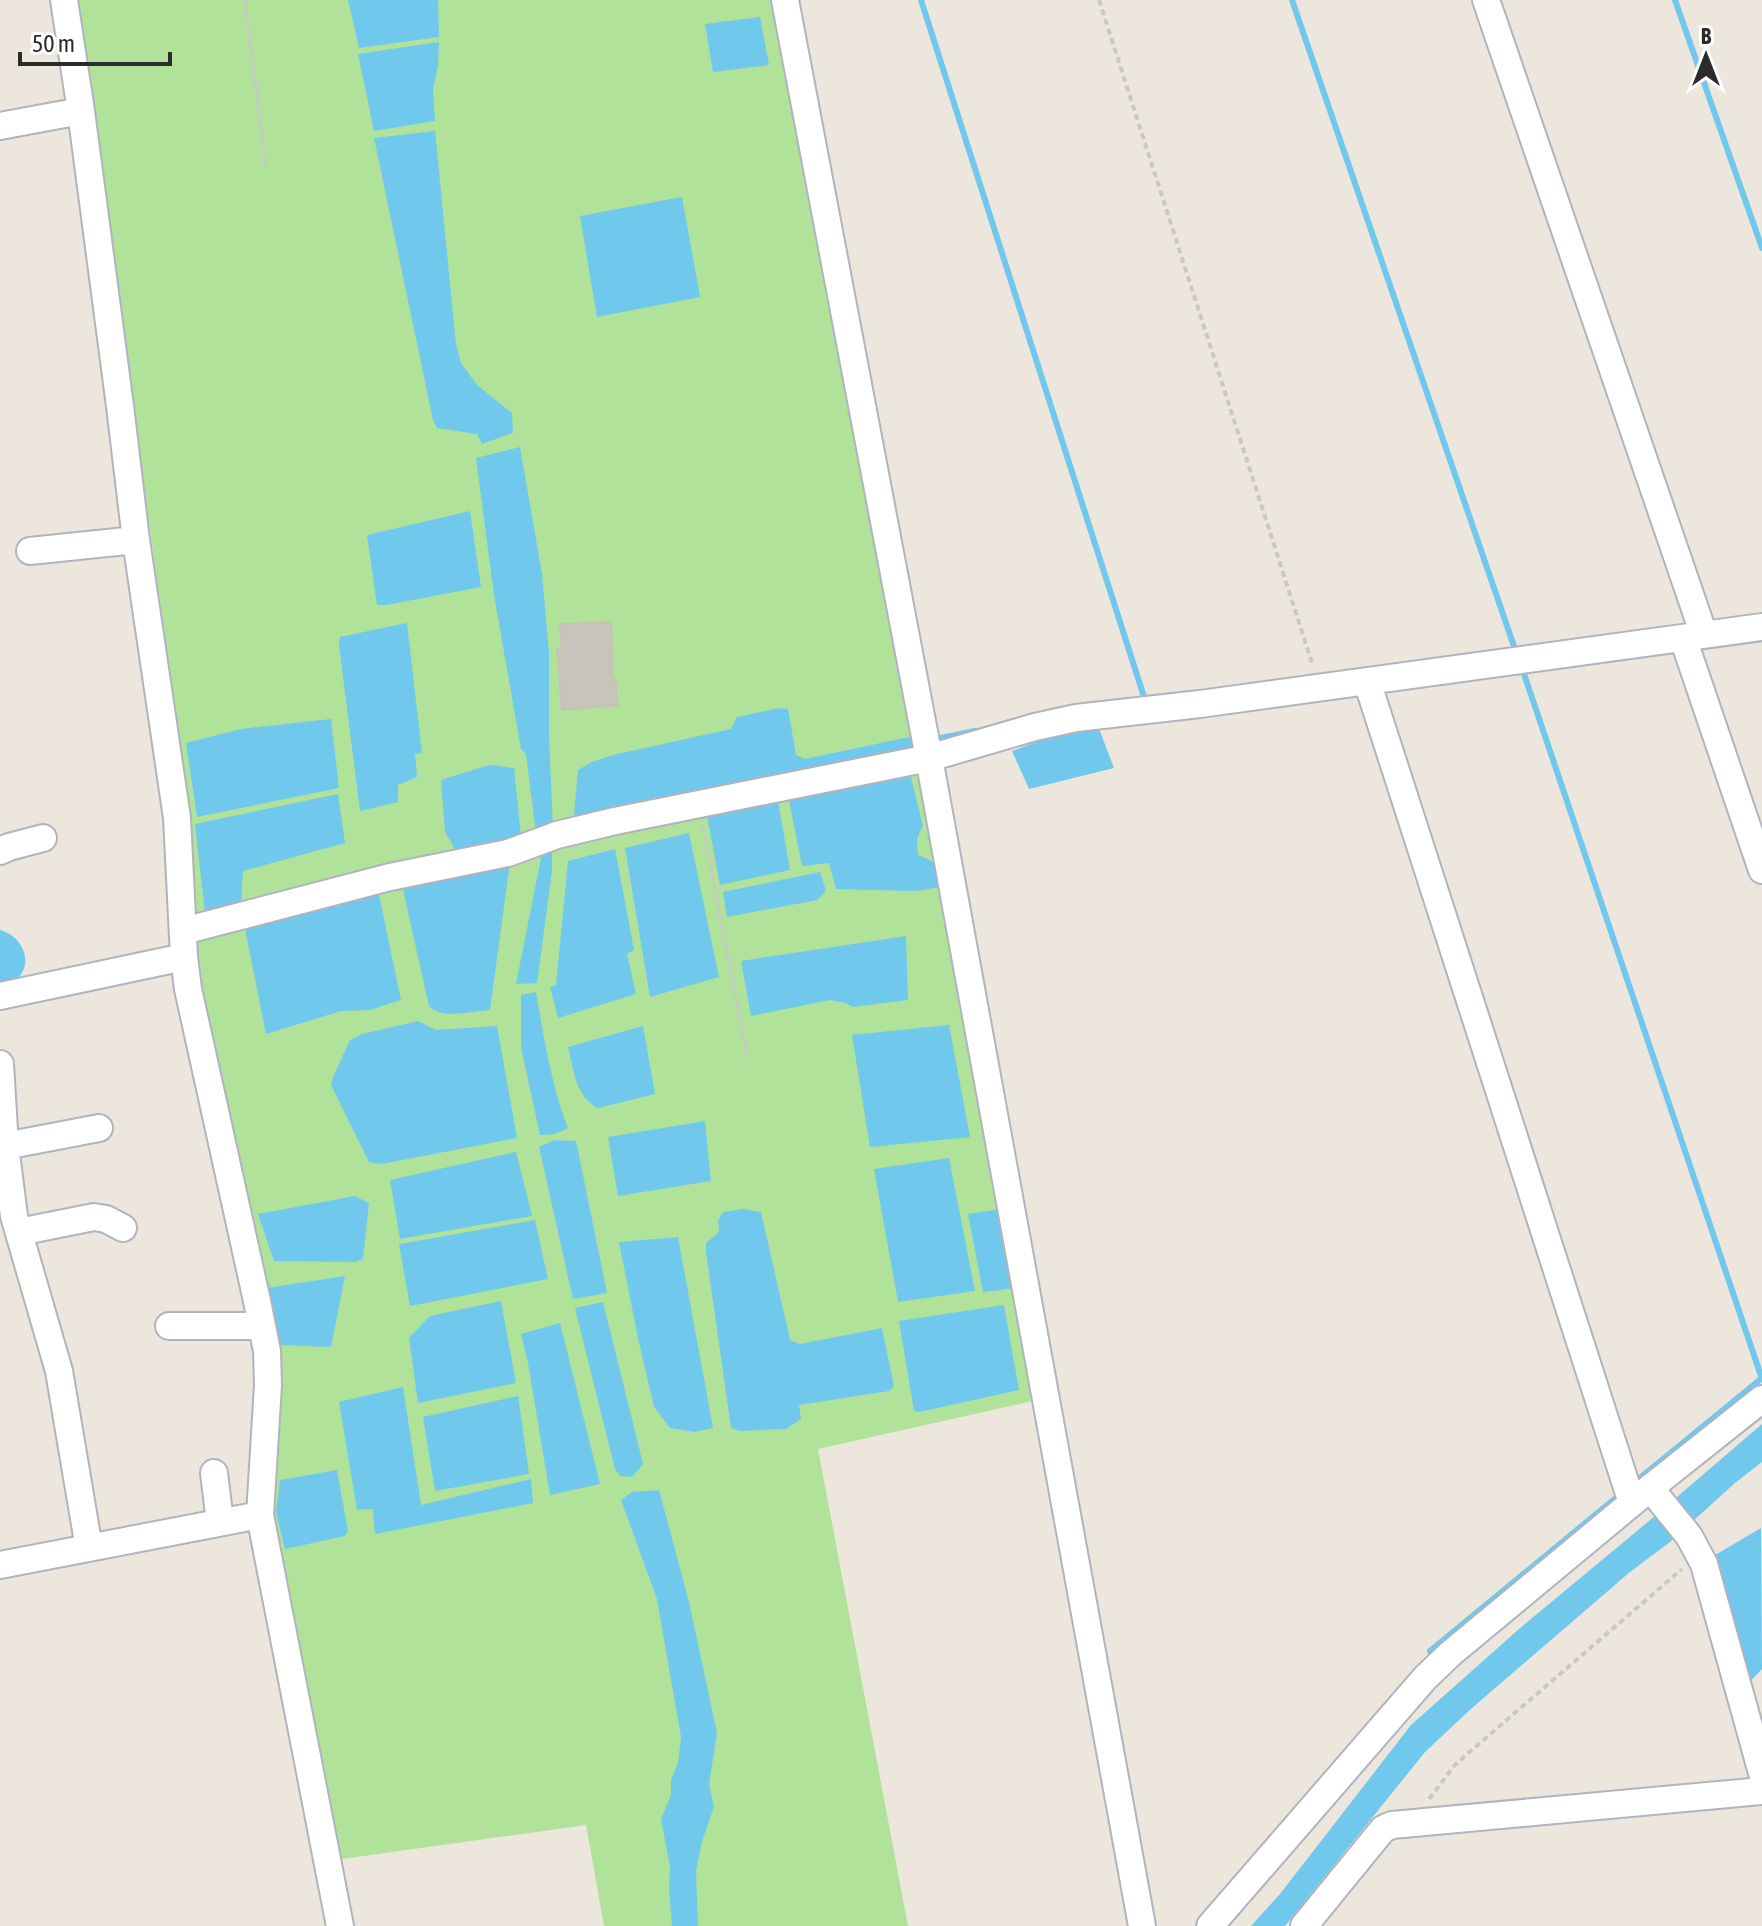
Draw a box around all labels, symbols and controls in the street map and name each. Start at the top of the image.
scale bar [20,16,170,66]
north arrow [1666,16,1746,96]
text: B [1701,23,1712,49]
text: 50 m [32,30,75,57]

